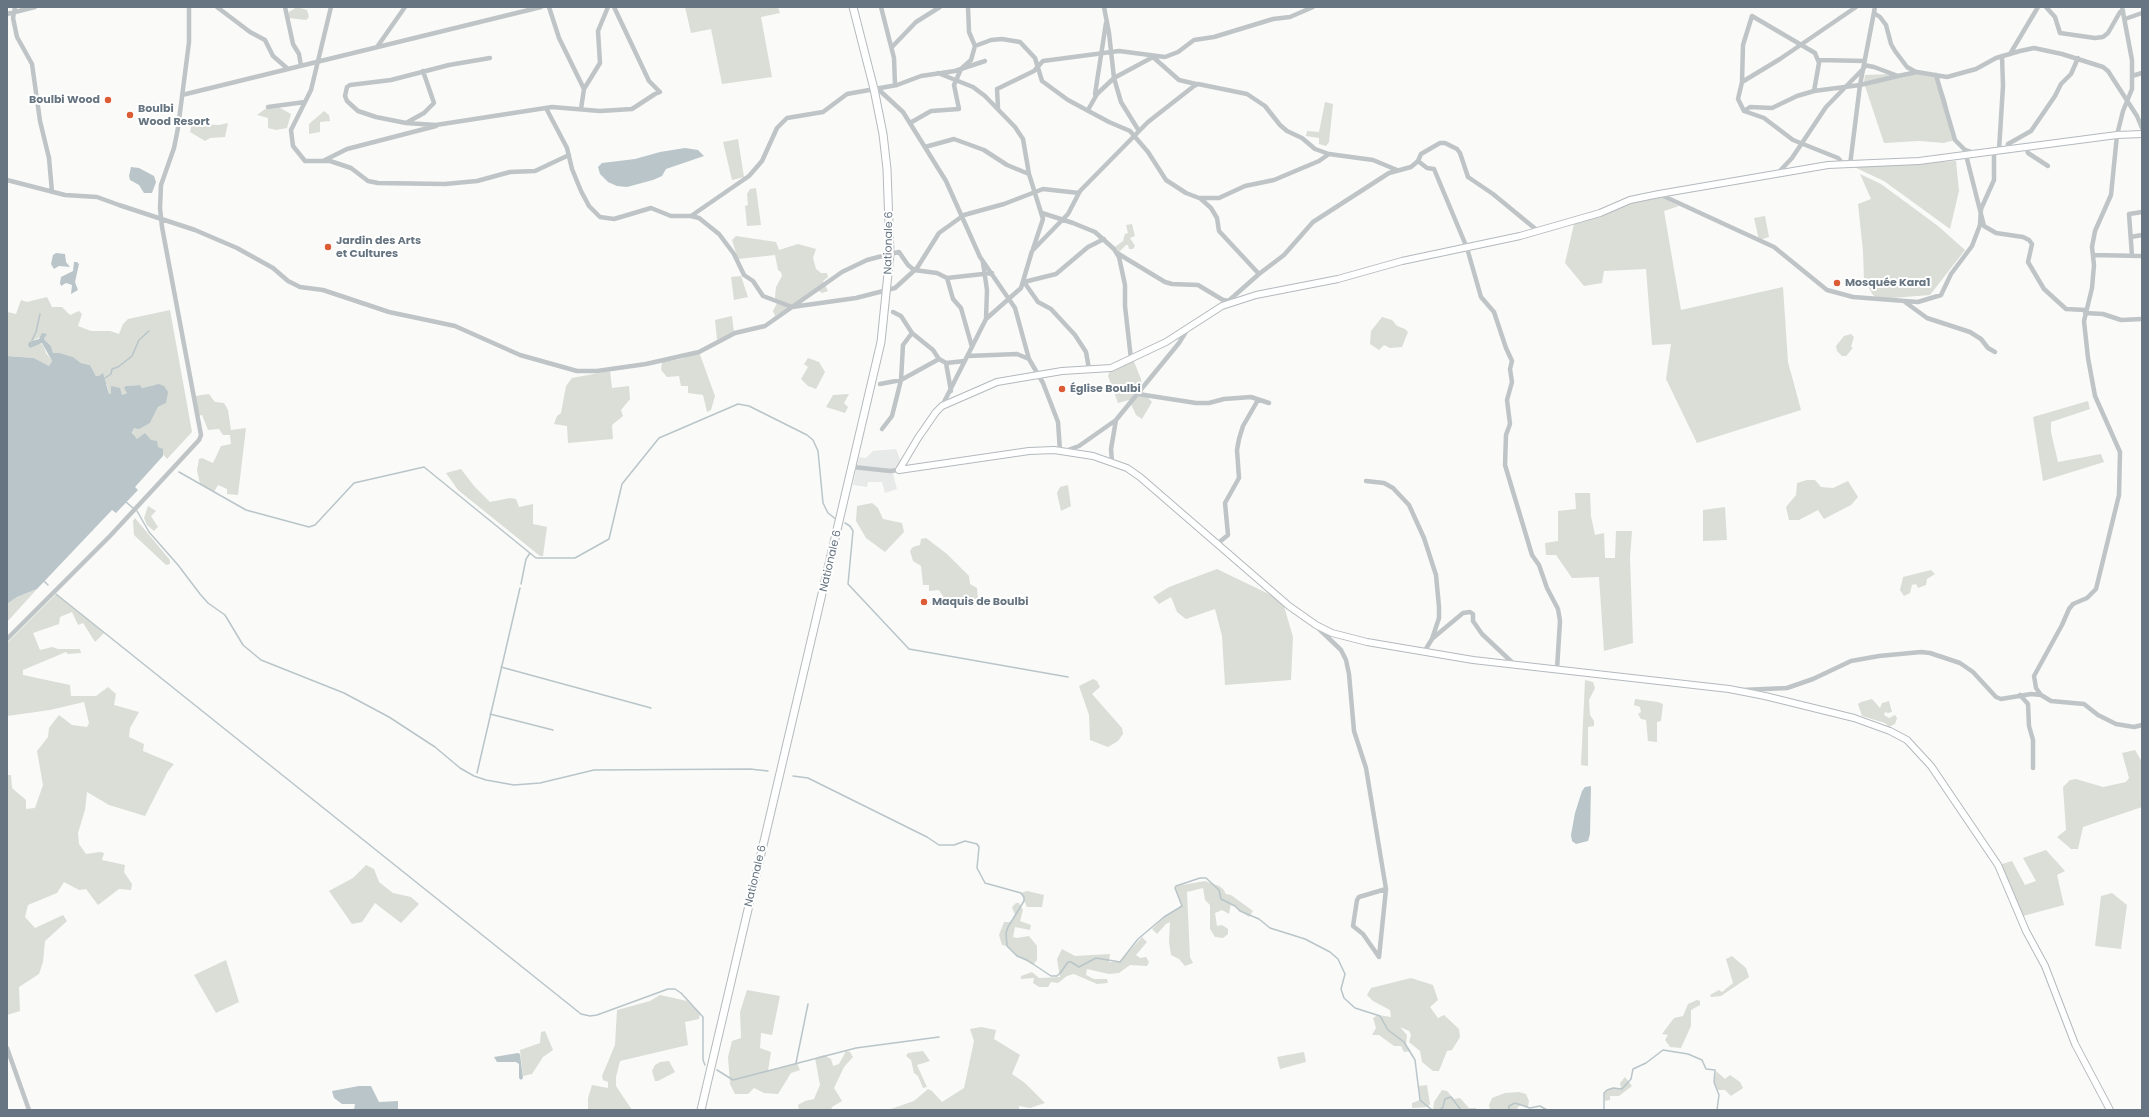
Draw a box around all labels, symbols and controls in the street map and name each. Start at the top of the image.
place label: Boulbi Wood [29,93,100,107]
marker: Boulbi Wood [103,95,113,105]
place label: Boulbi Wood Resort [138,102,210,128]
marker: Boulbi Wood Resort [125,110,135,120]
street label: Nationale 6 [882,211,896,275]
place label: Jardin des Arts et Cultures [336,234,421,260]
marker: Jardin des Arts et Cultures [323,242,333,252]
place label: Mosquée Kara1 [1845,276,1930,290]
marker: Mosquée Kara1 [1832,278,1842,288]
place label: Église Boulbi [1070,382,1141,396]
marker: Église Boulbi [1057,384,1067,394]
street label: Nationale 6 [818,529,844,593]
place label: Maquis de Boulbi [932,595,1028,609]
marker: Maquis de Boulbi [919,597,929,607]
street label: Nationale 6 [743,844,769,908]

